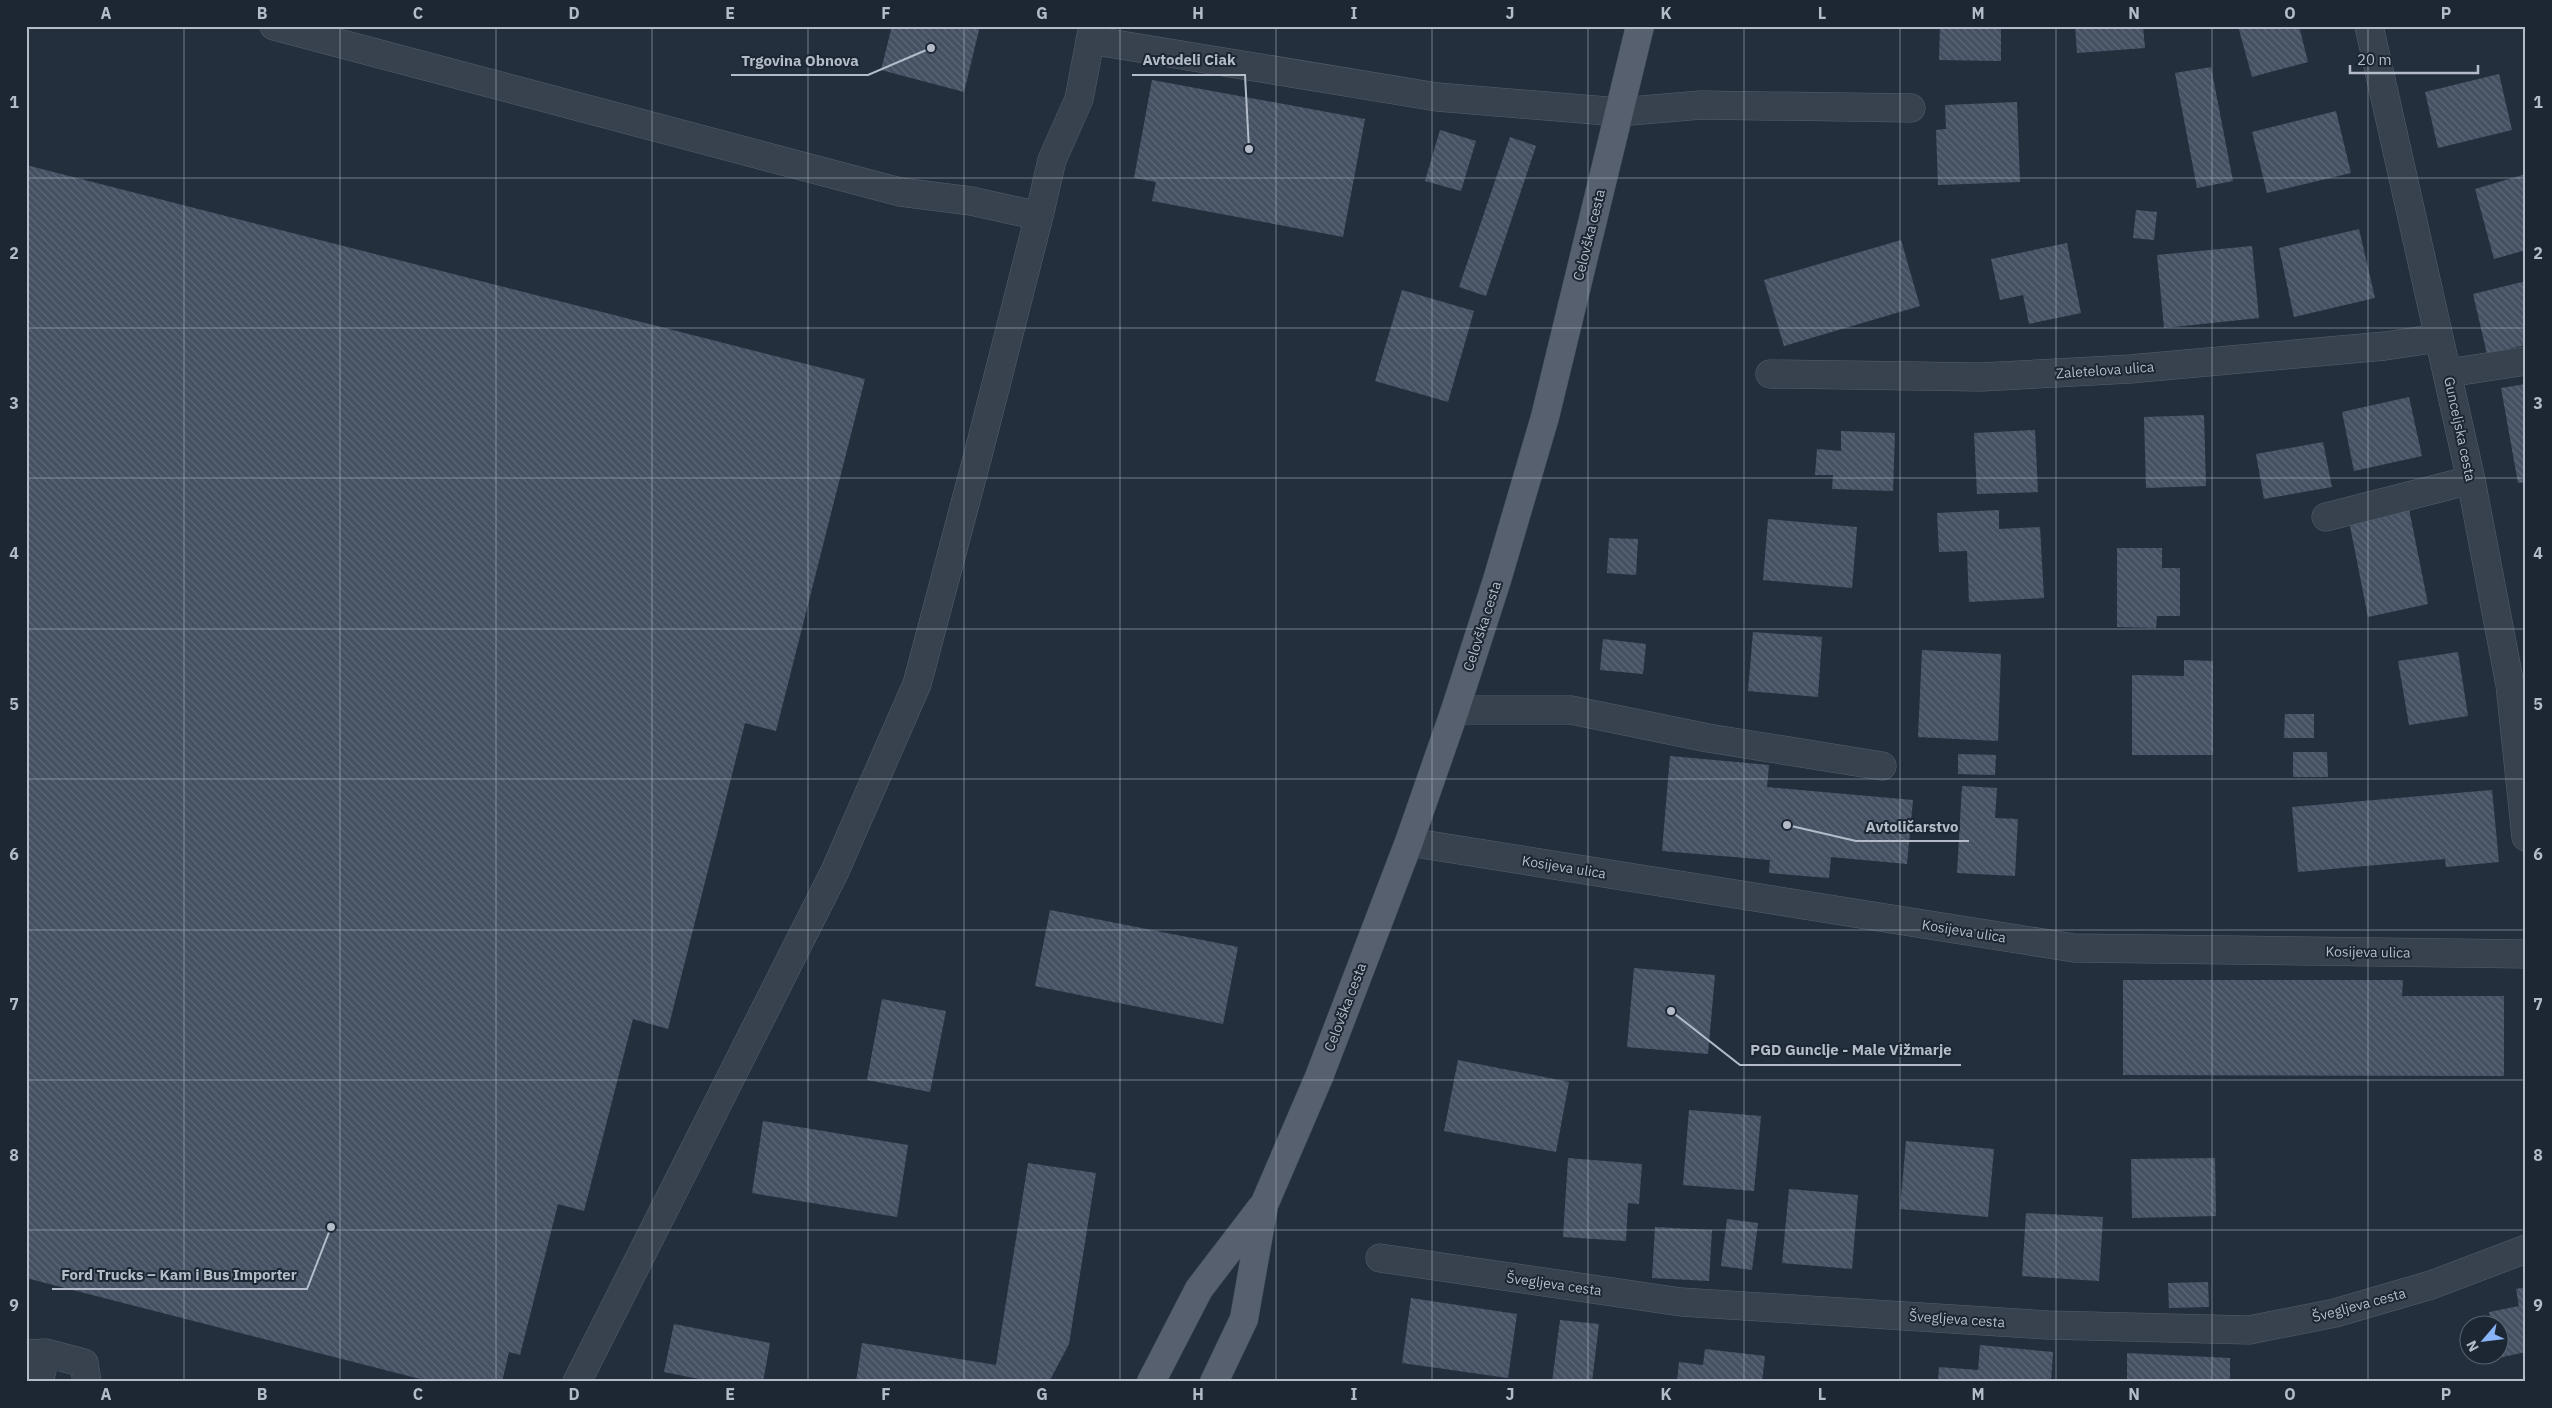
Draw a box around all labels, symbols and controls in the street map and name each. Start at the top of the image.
text: A [101,3,112,23]
text: B [257,3,268,23]
text: C [413,3,423,23]
text: D [568,3,580,23]
text: E [725,3,735,23]
text: F [881,3,891,23]
text: G [1036,3,1048,23]
text: H [1192,3,1204,23]
text: I [1351,3,1358,23]
text: J [1506,3,1514,23]
text: K [1660,3,1672,23]
text: L [1818,3,1826,23]
text: M [1971,3,1985,23]
text: N [2128,3,2140,23]
text: O [2284,3,2296,23]
text: P [2441,3,2451,23]
scale bar [2350,42,2477,74]
callout: Trgovina Obnova [731,45,868,75]
callout: Avtodeli Ciak [1132,45,1245,75]
text: Avtodeli Ciak [1142,50,1236,69]
text: 20 m [2357,50,2392,69]
text: Trgovina Obnova [741,51,859,70]
text: 1 [9,92,19,112]
text: 1 [2533,92,2543,112]
street label: Celovška cesta [1569,187,1609,283]
text: 2 [9,243,19,263]
text: 2 [2533,243,2543,263]
street label: Zaletelova ulica [2055,358,2155,382]
street label: Gunceljska cesta [2440,375,2480,483]
text: 3 [9,393,19,413]
text: 3 [2533,393,2543,413]
text: 4 [9,543,19,563]
text: 4 [2533,543,2543,563]
street label: Celovška cesta [1459,578,1505,673]
text: 5 [9,694,19,714]
text: 5 [2533,694,2543,714]
callout: Avtoličarstvo [1856,811,1969,841]
text: Avtoličarstvo [1866,817,1958,836]
text: 6 [9,844,19,864]
text: 6 [2533,844,2543,864]
street label: Kosijeva ulica [1521,851,1608,883]
street label: Kosijeva ulica [1921,915,2008,947]
street label: Kosijeva ulica [2325,942,2411,962]
street label: Celovška cesta [1320,960,1370,1054]
text: 7 [9,994,19,1014]
text: 7 [2533,994,2543,1014]
callout: PGD Gunclje - Male Vižmarje [1740,1035,1961,1065]
text: PGD Gunclje - Male Vižmarje [1750,1040,1952,1059]
text: 8 [9,1145,19,1165]
text: 8 [2533,1145,2543,1165]
callout: Ford Trucks – Kam i Bus Importer [52,1259,307,1289]
text: Ford Trucks – Kam i Bus Importer [61,1265,297,1284]
street label: Švegljeva cesta [1505,1267,1604,1300]
street label: Švegljeva cesta [2310,1283,2408,1326]
text: 9 [9,1295,19,1315]
text: 9 [2533,1295,2543,1315]
street label: Švegljeva cesta [1908,1306,2006,1331]
north arrow [2460,1316,2510,1366]
text: N [2462,1337,2483,1355]
text: A [101,1384,112,1404]
text: B [257,1384,268,1404]
text: C [413,1384,423,1404]
text: D [568,1384,580,1404]
text: E [725,1384,735,1404]
text: F [881,1384,891,1404]
text: G [1036,1384,1048,1404]
text: H [1192,1384,1204,1404]
text: I [1351,1384,1358,1404]
text: J [1506,1384,1514,1404]
text: K [1660,1384,1672,1404]
text: L [1818,1384,1826,1404]
text: M [1971,1384,1985,1404]
text: N [2128,1384,2140,1404]
text: O [2284,1384,2296,1404]
text: P [2441,1384,2451,1404]

